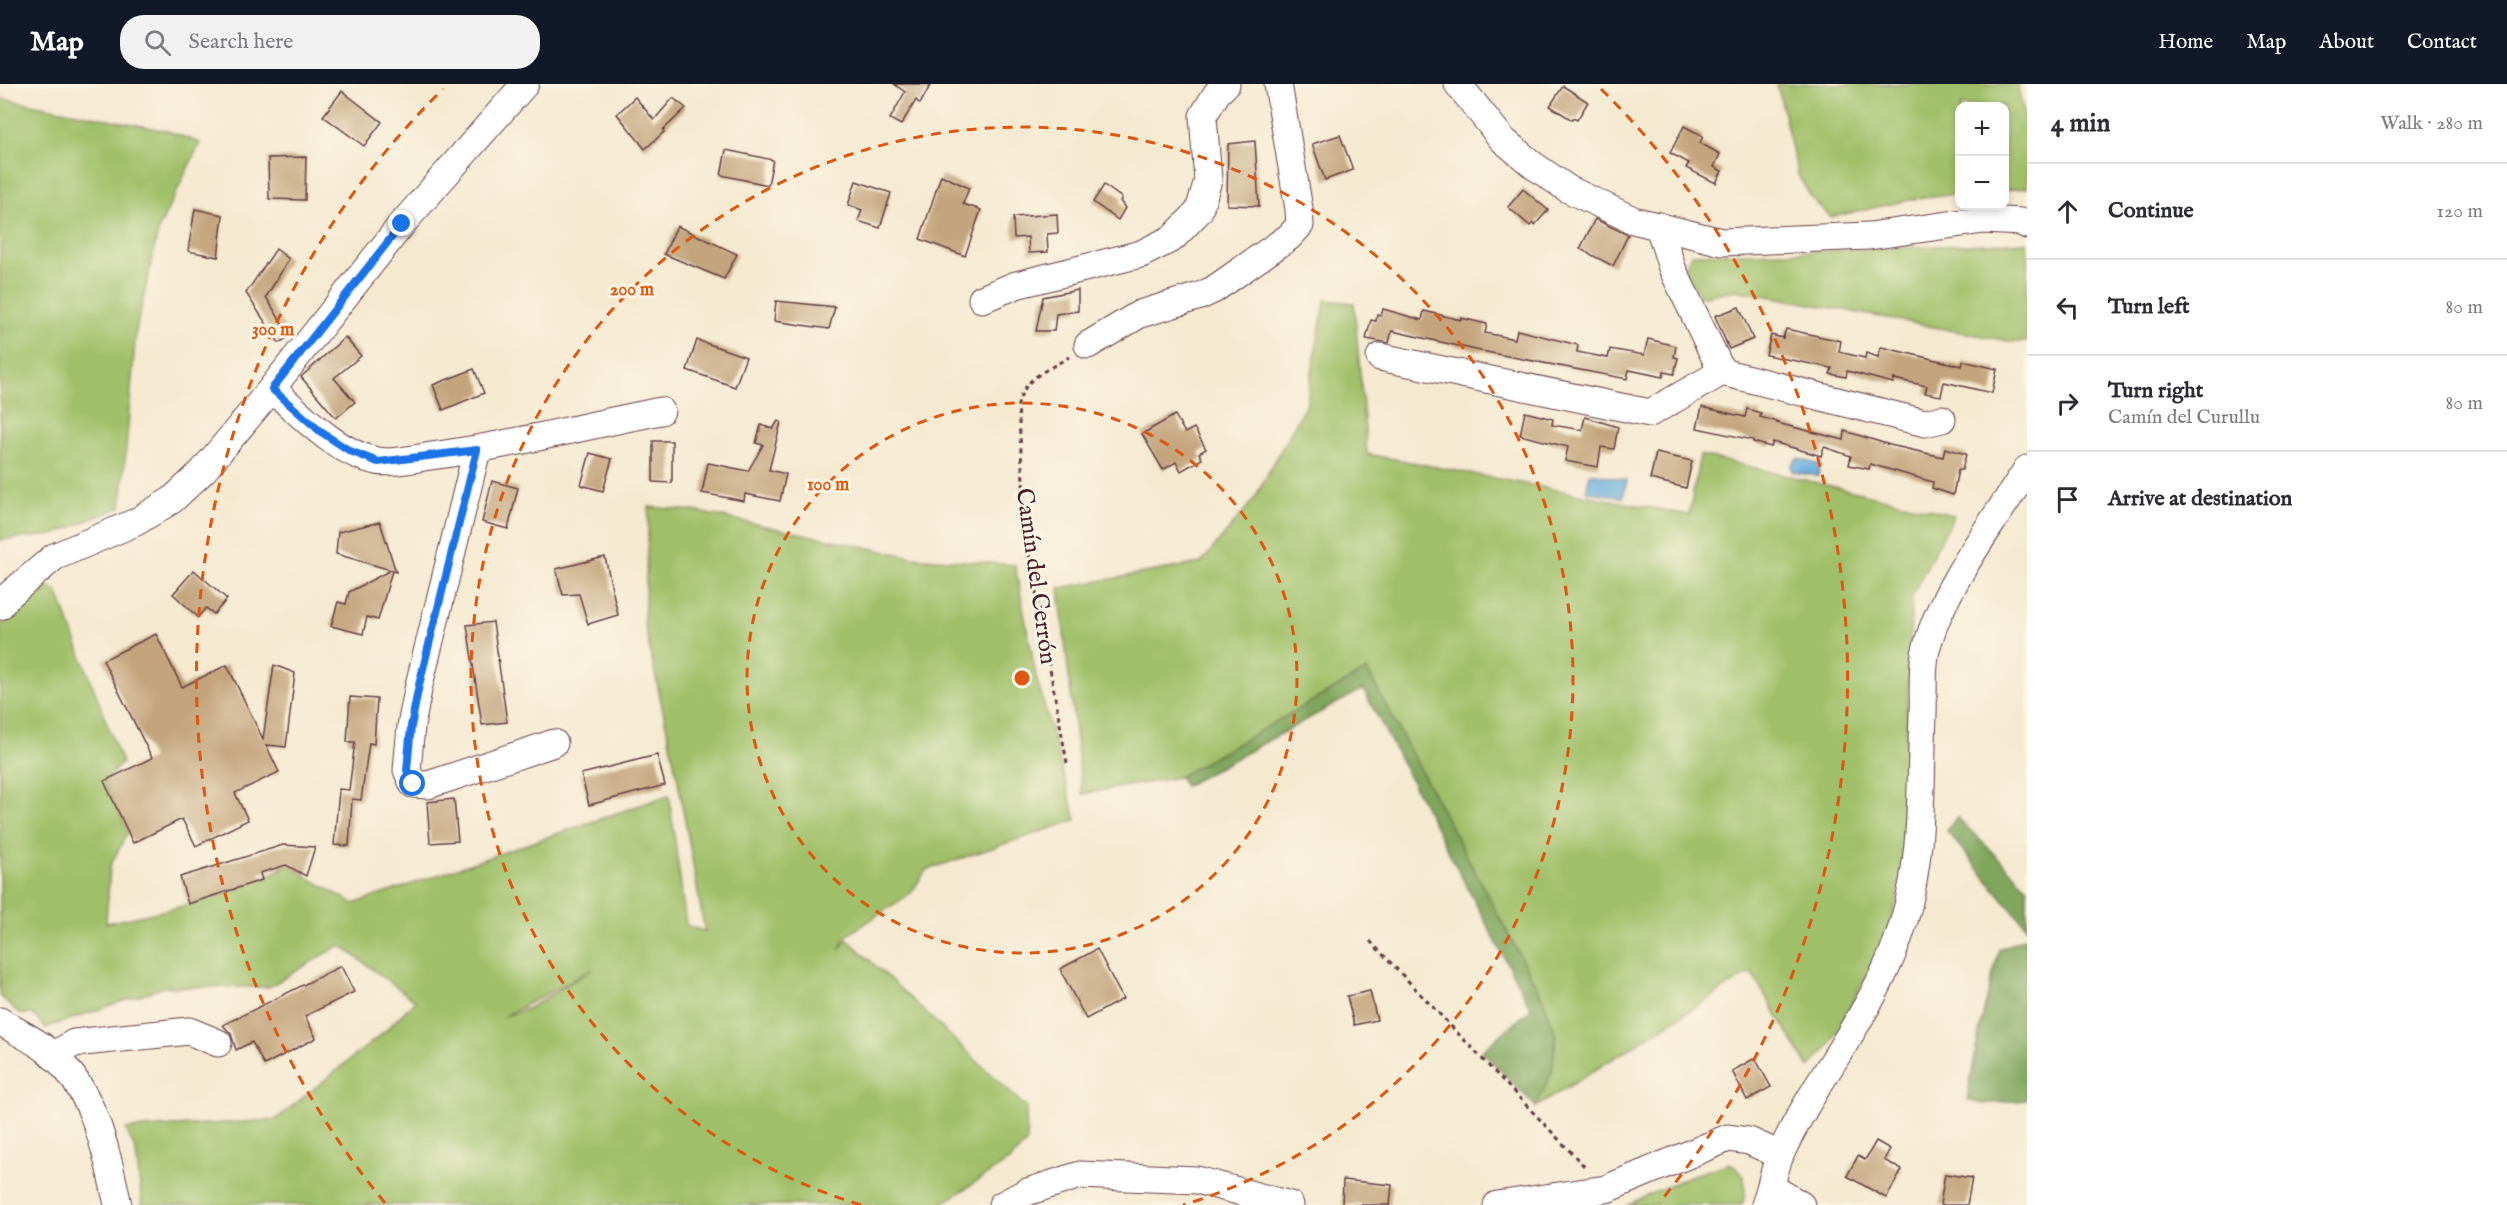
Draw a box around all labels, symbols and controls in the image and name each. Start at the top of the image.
search box [120,15,540,69]
text: Map [30,25,84,60]
icon: search [141,26,174,59]
text: Search here [189,28,293,56]
text: Home [2158,29,2213,56]
text: Map [2246,29,2286,56]
text: About [2319,29,2374,56]
text: Contact [2407,29,2477,56]
map controls [1955,102,2009,210]
button: + [1955,102,2009,156]
text: 4 min [2051,107,2110,140]
text: Walk · 280 m [2380,111,2483,136]
button: − [1955,156,2009,210]
icon: ahead [2051,195,2084,228]
text: Continue [2108,197,2194,225]
text: 120 m [2437,199,2483,224]
route end [388,210,414,236]
text: 200 m [610,279,654,302]
icon: left [2051,291,2084,324]
text: Turn left [2108,293,2190,321]
text: 80 m [2446,295,2483,320]
text: 300 m [252,319,294,342]
text: Turn right [2108,377,2203,405]
icon: right [2051,387,2084,420]
text: 80 m [2446,391,2483,416]
text: Camín del Curullu [2108,405,2260,430]
text: 100 m [807,474,849,497]
icon: arrive [2051,483,2084,516]
text: Arrive at destination [2108,485,2292,513]
street label: Camín del Cerrón [1008,486,1063,666]
centre of rings [1012,668,1032,688]
route start [399,770,425,796]

